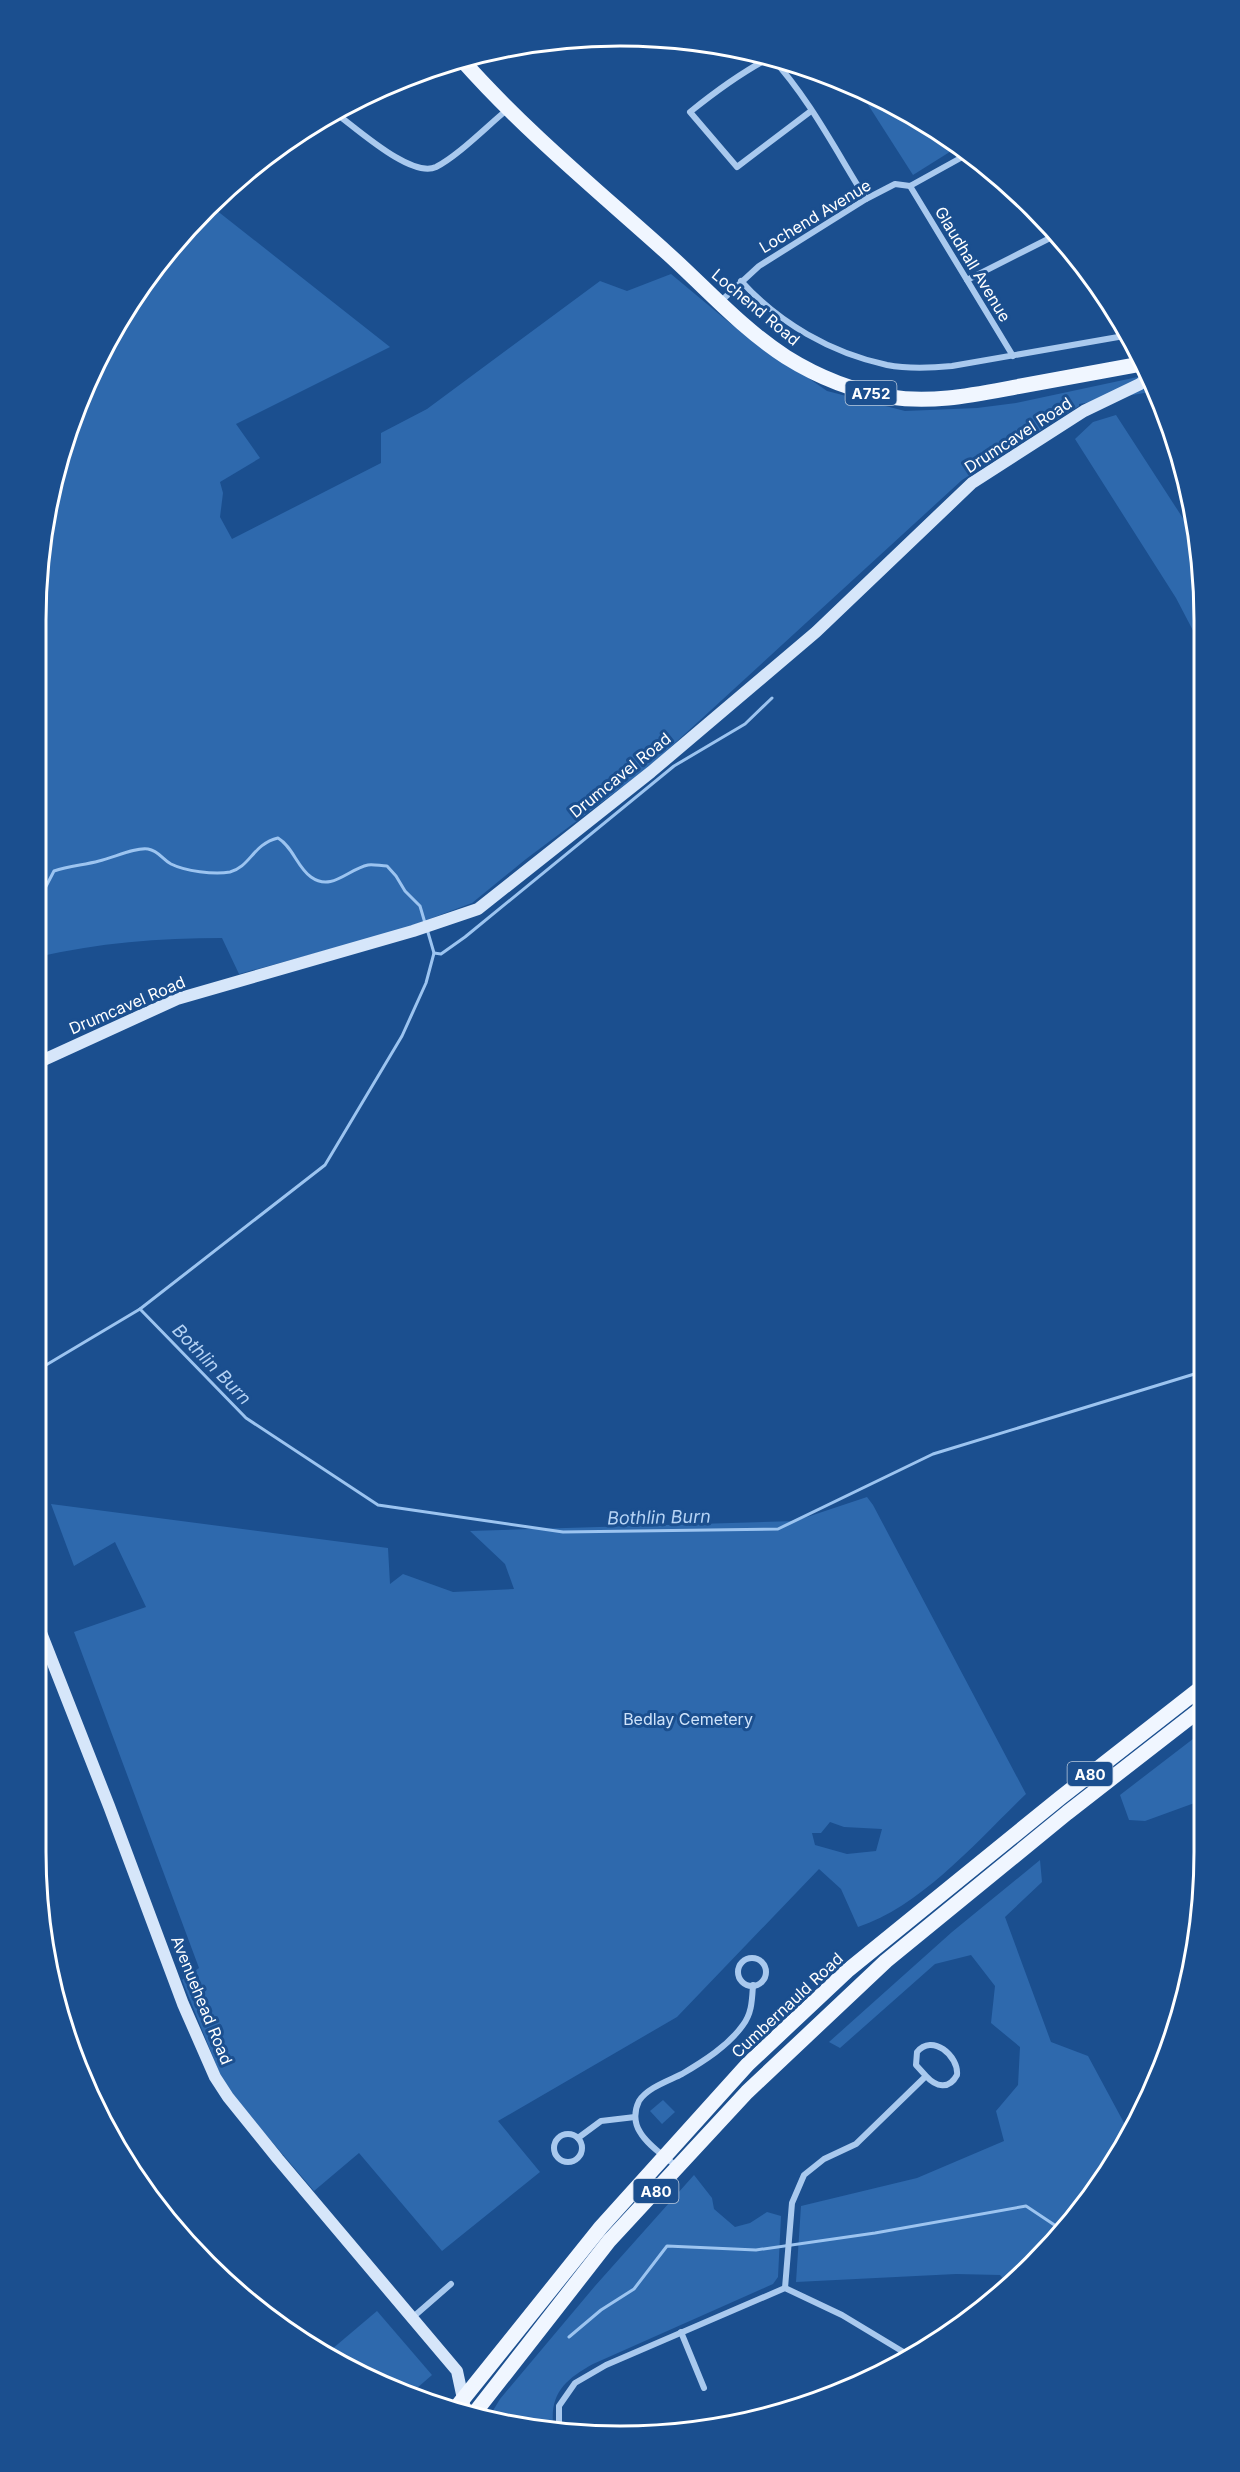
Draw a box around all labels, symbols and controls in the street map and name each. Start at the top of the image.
street label: Lochend Avenue [756,175,874,257]
street label: Glaudhall Avenue [931,203,1015,325]
street label: Lochend Road [708,264,804,350]
road number: A752 [846,381,896,405]
street label: Drumcavel Road [961,393,1075,477]
street label: Drumcavel Road [565,728,675,822]
street label: Drumcavel Road [66,972,188,1038]
water label: Bothlin Burn [168,1319,256,1409]
water label: Bothlin Burn [607,1506,711,1528]
park label: Bedlay Cemetery [623,1709,753,1729]
road number: A80 [1068,1762,1112,1786]
street label: Avenuehead Road [167,1933,237,2067]
street label: Cumbernauld Road [727,1948,847,2062]
road number: A80 [634,2179,678,2203]

